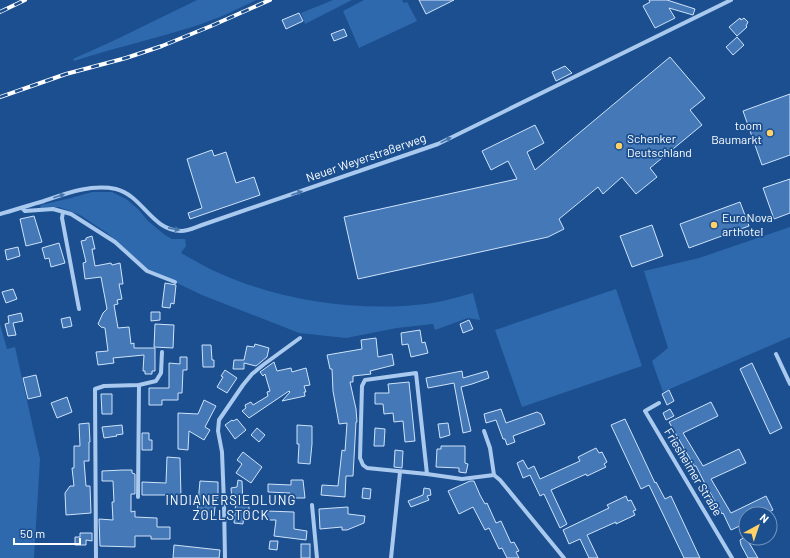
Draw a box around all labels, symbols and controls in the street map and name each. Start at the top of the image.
place label: toom Baumarkt [711,118,762,146]
marker: toom Baumarkt [765,128,775,138]
street label: Neuer Weyerstraßerweg [304,130,428,184]
place label: Schenker Deutschland [627,131,692,159]
one-way arrow [440,137,452,143]
marker: Schenker Deutschland [614,141,624,151]
one-way arrow [292,189,304,195]
one-way arrow [54,193,66,199]
place label: EuroNova arthotel [722,210,773,238]
marker: EuroNova arthotel [709,220,719,230]
one-way arrow [167,227,180,233]
street label: Friesheimer Straße [662,425,726,518]
district label: INDIANERSIEDLUNG ZOLLSTOCK [165,492,297,523]
north arrow [738,506,778,546]
text: N [758,511,772,525]
scale bar [14,520,80,546]
text: 50 m [20,526,45,540]

